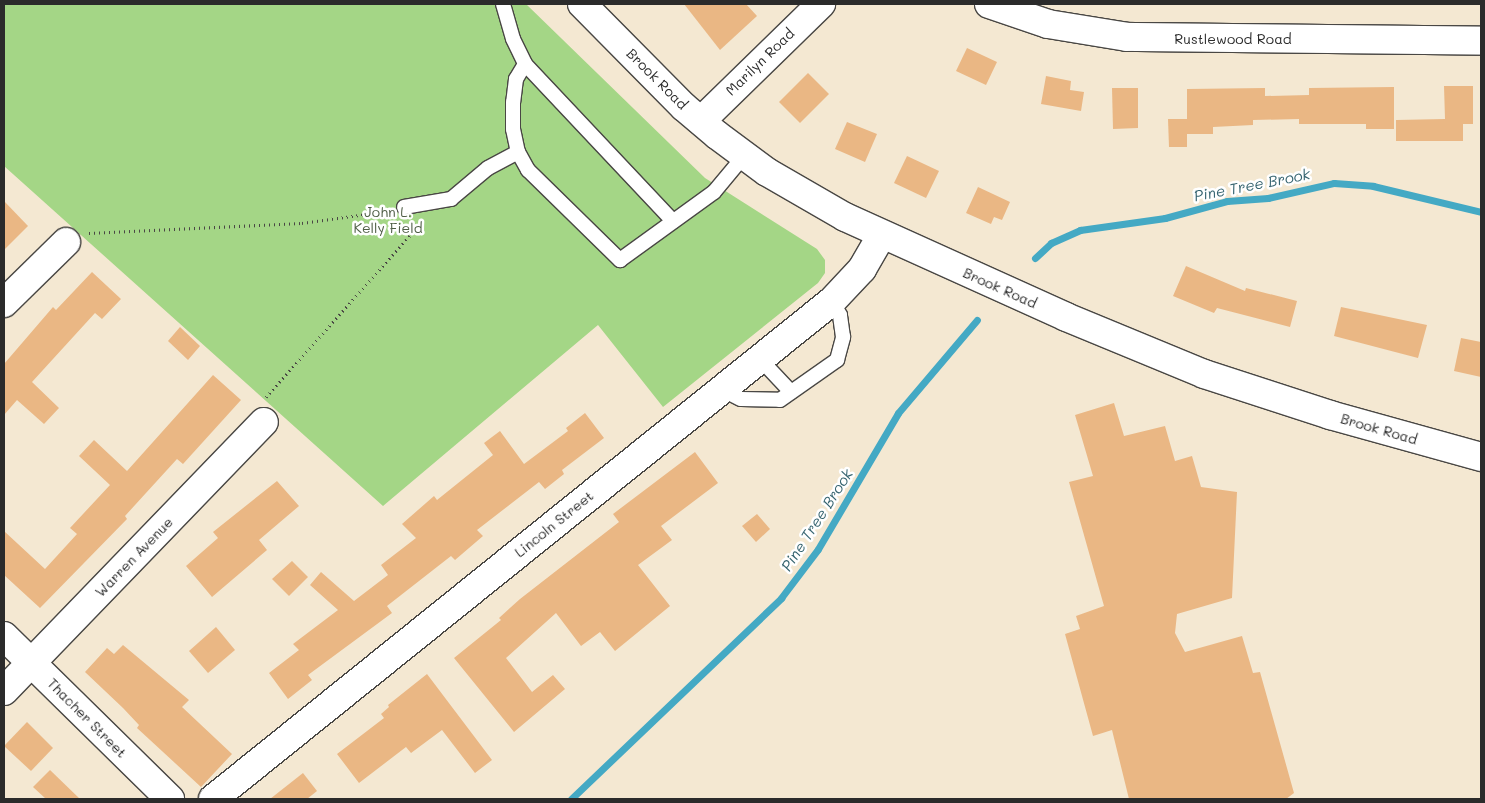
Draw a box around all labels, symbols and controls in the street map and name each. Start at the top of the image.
street label: Marilyn Road [722,25,798,99]
street label: Rustlewood Road [1174,31,1292,47]
street label: Brook Road [623,45,691,113]
water label: Pine Tree Brook [1192,165,1312,205]
park label: John L. Kelly Field [353,204,423,236]
street label: Brook Road [960,264,1040,312]
street label: Brook Road [1339,410,1419,448]
water label: Pine Tree Brook [777,466,857,574]
street label: Lincoln Street [511,487,597,561]
street label: Warren Avenue [92,514,176,600]
street label: Thacher Street [44,675,130,761]

